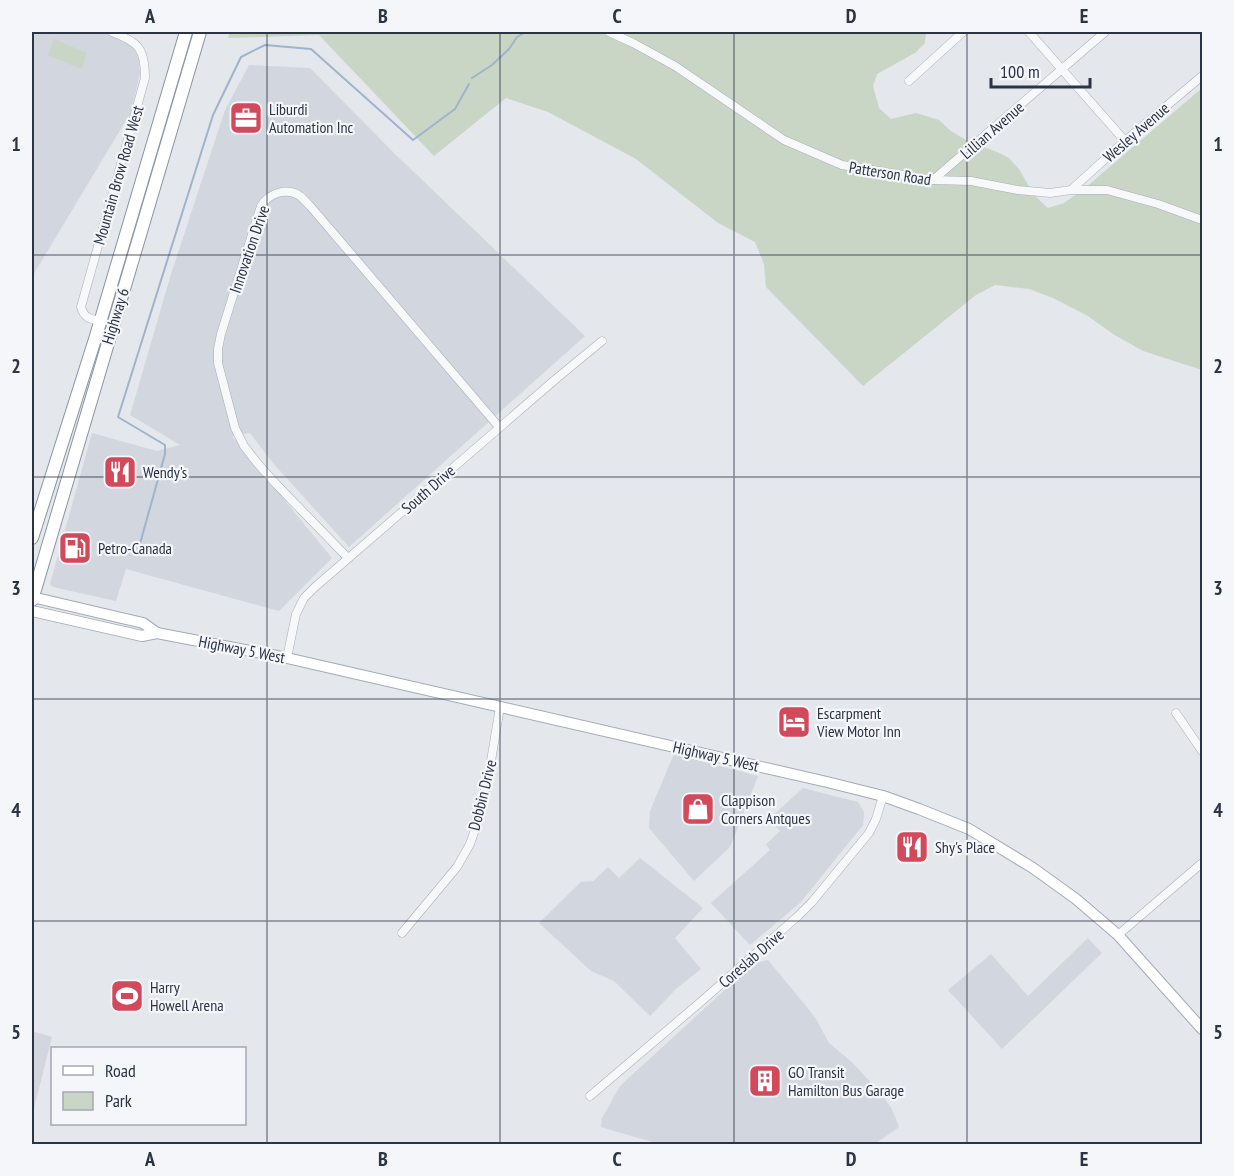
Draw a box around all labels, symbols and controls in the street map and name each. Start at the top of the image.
text: A [144,3,156,29]
text: B [378,3,388,29]
text: C [612,3,622,29]
text: D [846,3,857,29]
text: E [1080,3,1088,29]
scale bar [991,51,1090,89]
text: 100 m [1000,60,1040,83]
street label: Lillian Avenue [956,97,1028,163]
street label: Wesley Avenue [1099,98,1173,166]
place label: Liburdi Automation Inc [269,99,353,137]
office icon: Liburdi Automation Inc [228,100,264,136]
street label: Mountain Brow Road West [89,102,148,247]
text: 1 [11,131,21,157]
text: 1 [1213,131,1223,157]
street label: Patterson Road [848,157,933,189]
street label: Innovation Drive [225,203,273,295]
street label: Highway 6 [97,285,133,347]
text: 2 [11,353,21,379]
text: 2 [1213,353,1223,379]
restaurant icon: Wendy's [102,454,138,490]
street label: South Drive [397,460,459,518]
place label: Wendy's [143,462,187,482]
fuel station icon: Petro-Canada [57,530,93,566]
place label: Petro-Canada [98,538,172,558]
text: 3 [11,575,21,601]
text: 3 [1213,575,1223,601]
street label: Highway 5 West [197,631,288,667]
place label: Escarpment View Motor Inn [816,703,901,741]
hotel icon: Escarpment View Motor Inn [776,704,812,740]
street label: Highway 5 West [671,736,762,776]
street label: Dobbin Drive [464,758,500,832]
place label: Clappison Corners Antques [721,790,810,828]
shop icon: Clappison Corners Antques [680,791,716,827]
text: 4 [11,797,21,823]
text: 4 [1213,797,1223,823]
restaurant icon: Shy's Place [894,829,930,865]
place label: Shy's Place [935,837,995,857]
street label: Coreslab Drive [714,924,788,992]
place label: Harry Howell Arena [150,977,224,1015]
sports icon: Harry Howell Arena [109,978,145,1014]
text: 5 [11,1019,21,1045]
text: 5 [1213,1019,1223,1045]
legend [51,1047,246,1125]
text: Road [105,1059,136,1082]
place label: GO Transit Hamilton Bus Garage [788,1062,904,1100]
building icon: GO Transit Hamilton Bus Garage [747,1063,783,1099]
text: Park [105,1089,132,1112]
text: A [144,1146,156,1172]
text: B [378,1146,388,1172]
text: C [612,1146,622,1172]
text: D [846,1146,857,1172]
text: E [1080,1146,1088,1172]

